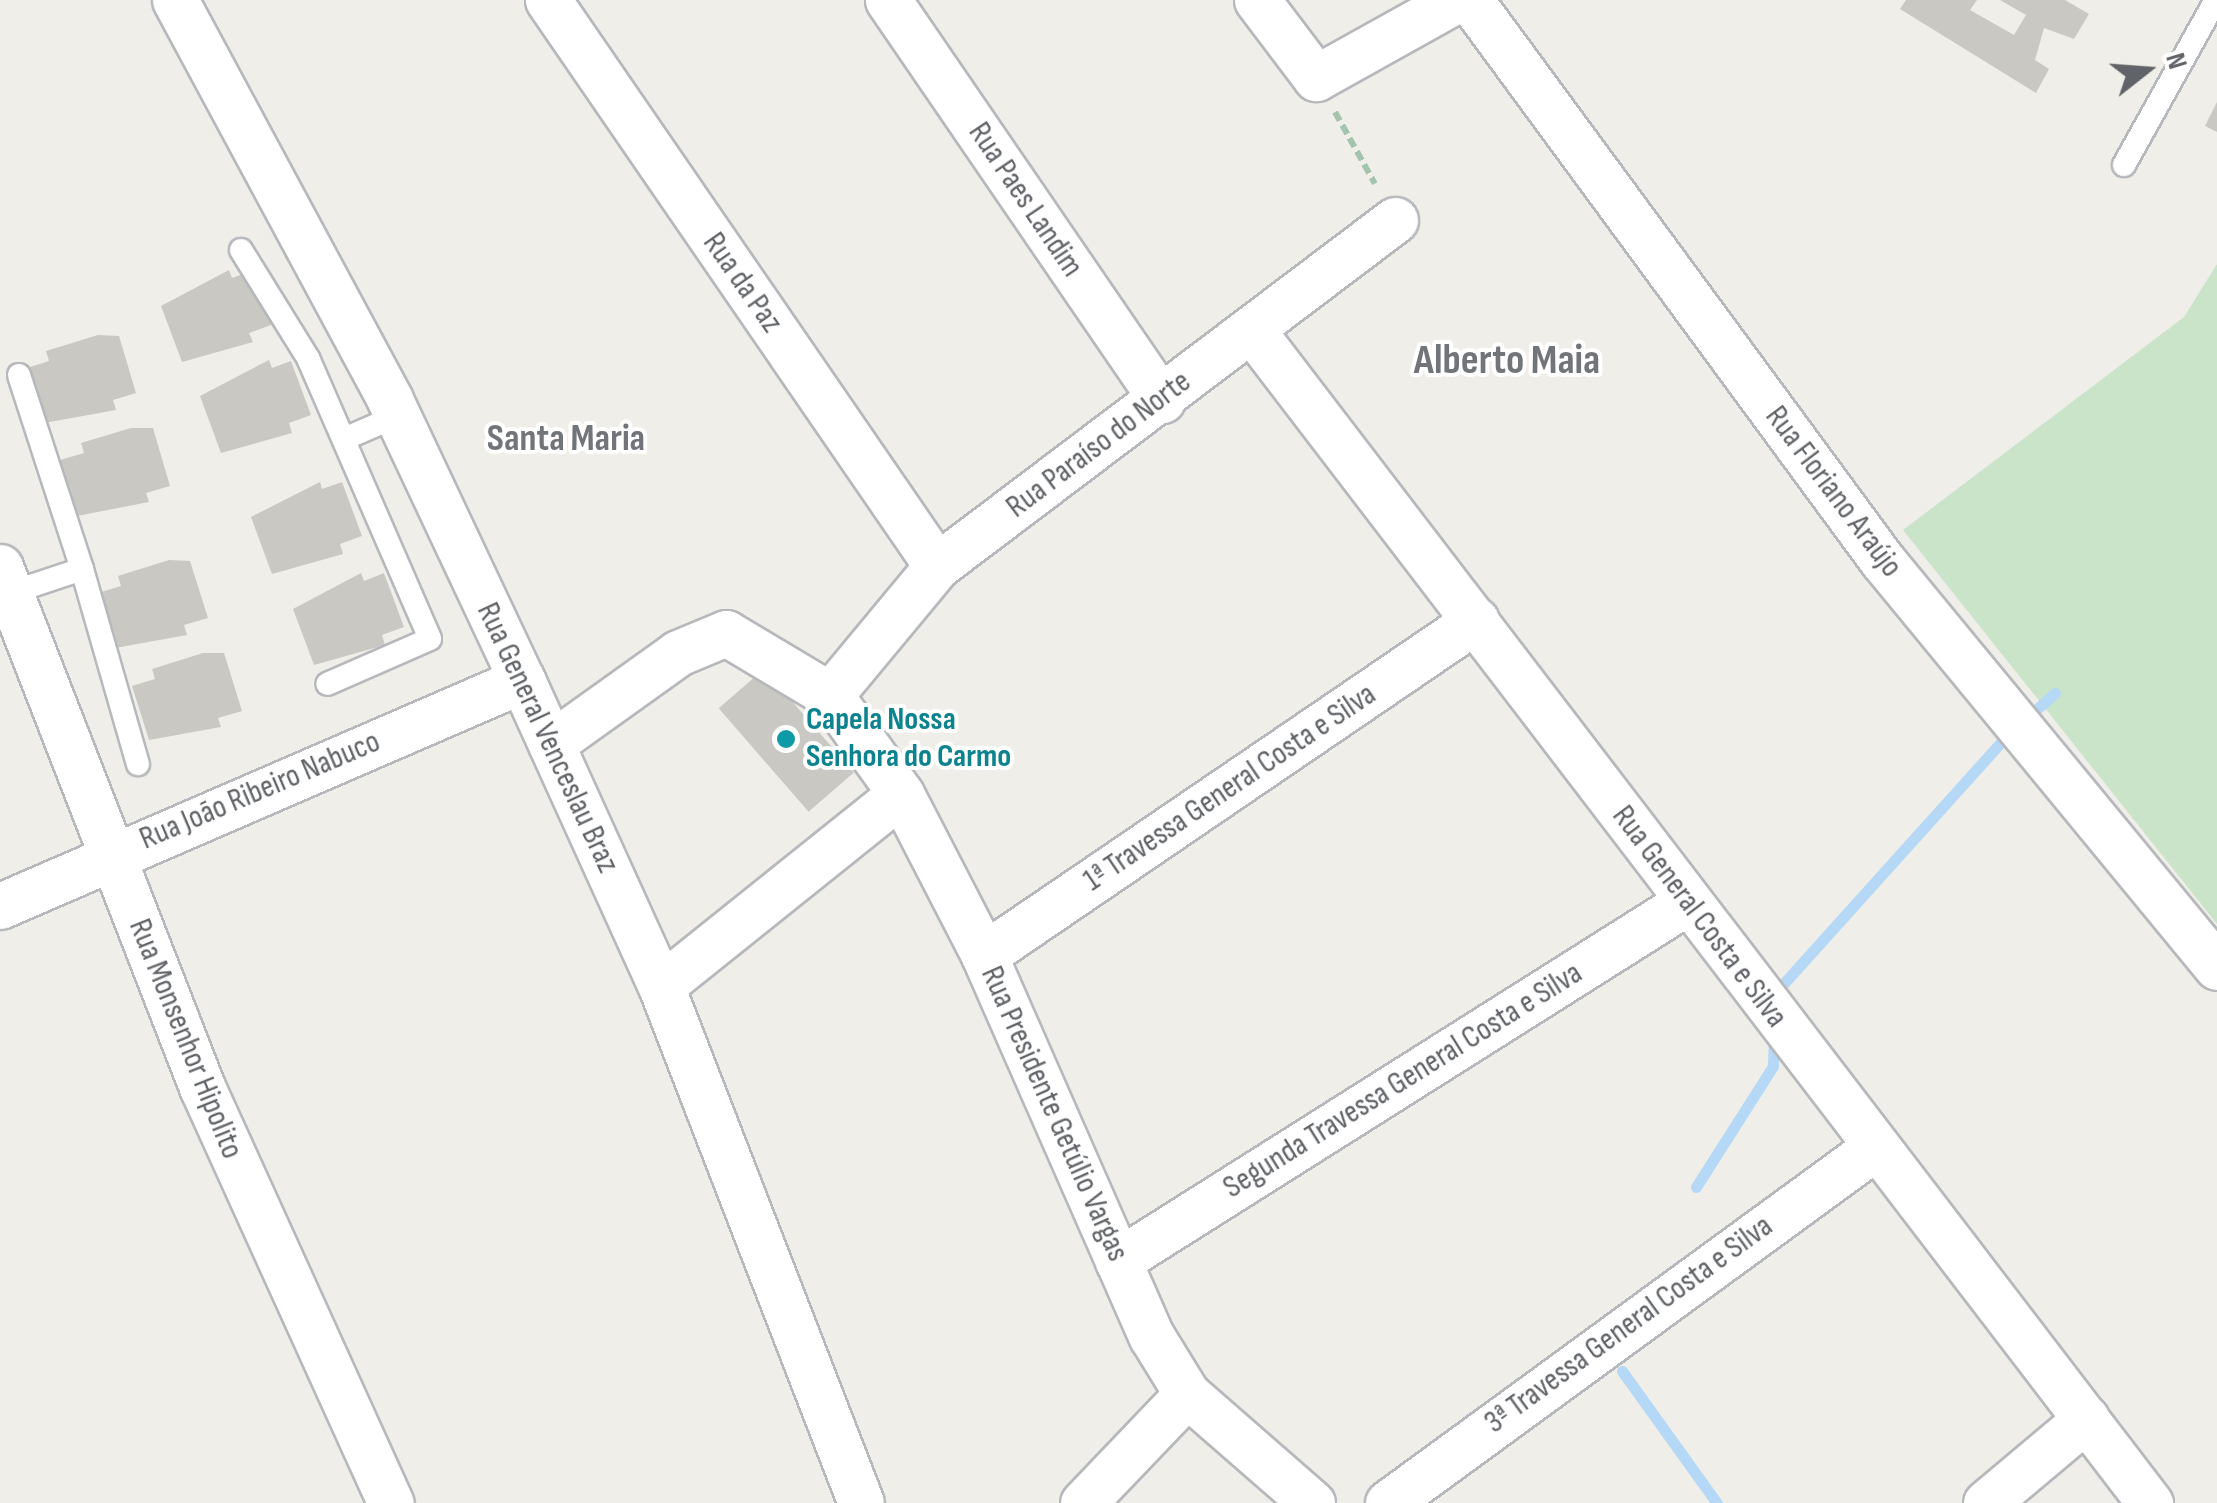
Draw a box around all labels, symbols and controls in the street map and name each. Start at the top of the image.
north arrow [2097,20,2197,120]
text: N [2158,49,2194,73]
street label: Rua Paes Landim [959,115,1091,285]
street label: Rua da Paz [694,226,790,340]
district label: Alberto Maia [1414,336,1600,386]
street label: Rua Paraíso do Norte [999,363,1199,527]
street label: Rua Floriano Araújo [1756,399,1910,585]
district label: Santa Maria [487,416,645,462]
street label: Rua General Venceslau Braz [468,597,626,879]
street label: 1ª Travessa General Costa e Silva [1077,676,1383,900]
place label: Capela Nossa Senhora do Carmo [806,702,1011,777]
street label: Rua João Ribeiro Nabuco [134,723,386,859]
marker: Capela Nossa Senhora do Carmo [775,728,797,750]
street label: Rua General Costa e Silva [1603,798,1795,1036]
street label: Rua Monsenhor Hipolito [119,914,251,1164]
street label: Segunda Travessa General Costa e Silva [1217,955,1589,1207]
street label: Rua Presidente Getúlio Vargas [972,961,1136,1267]
street label: 3ª Travessa General Costa e Silva [1478,1208,1780,1442]

